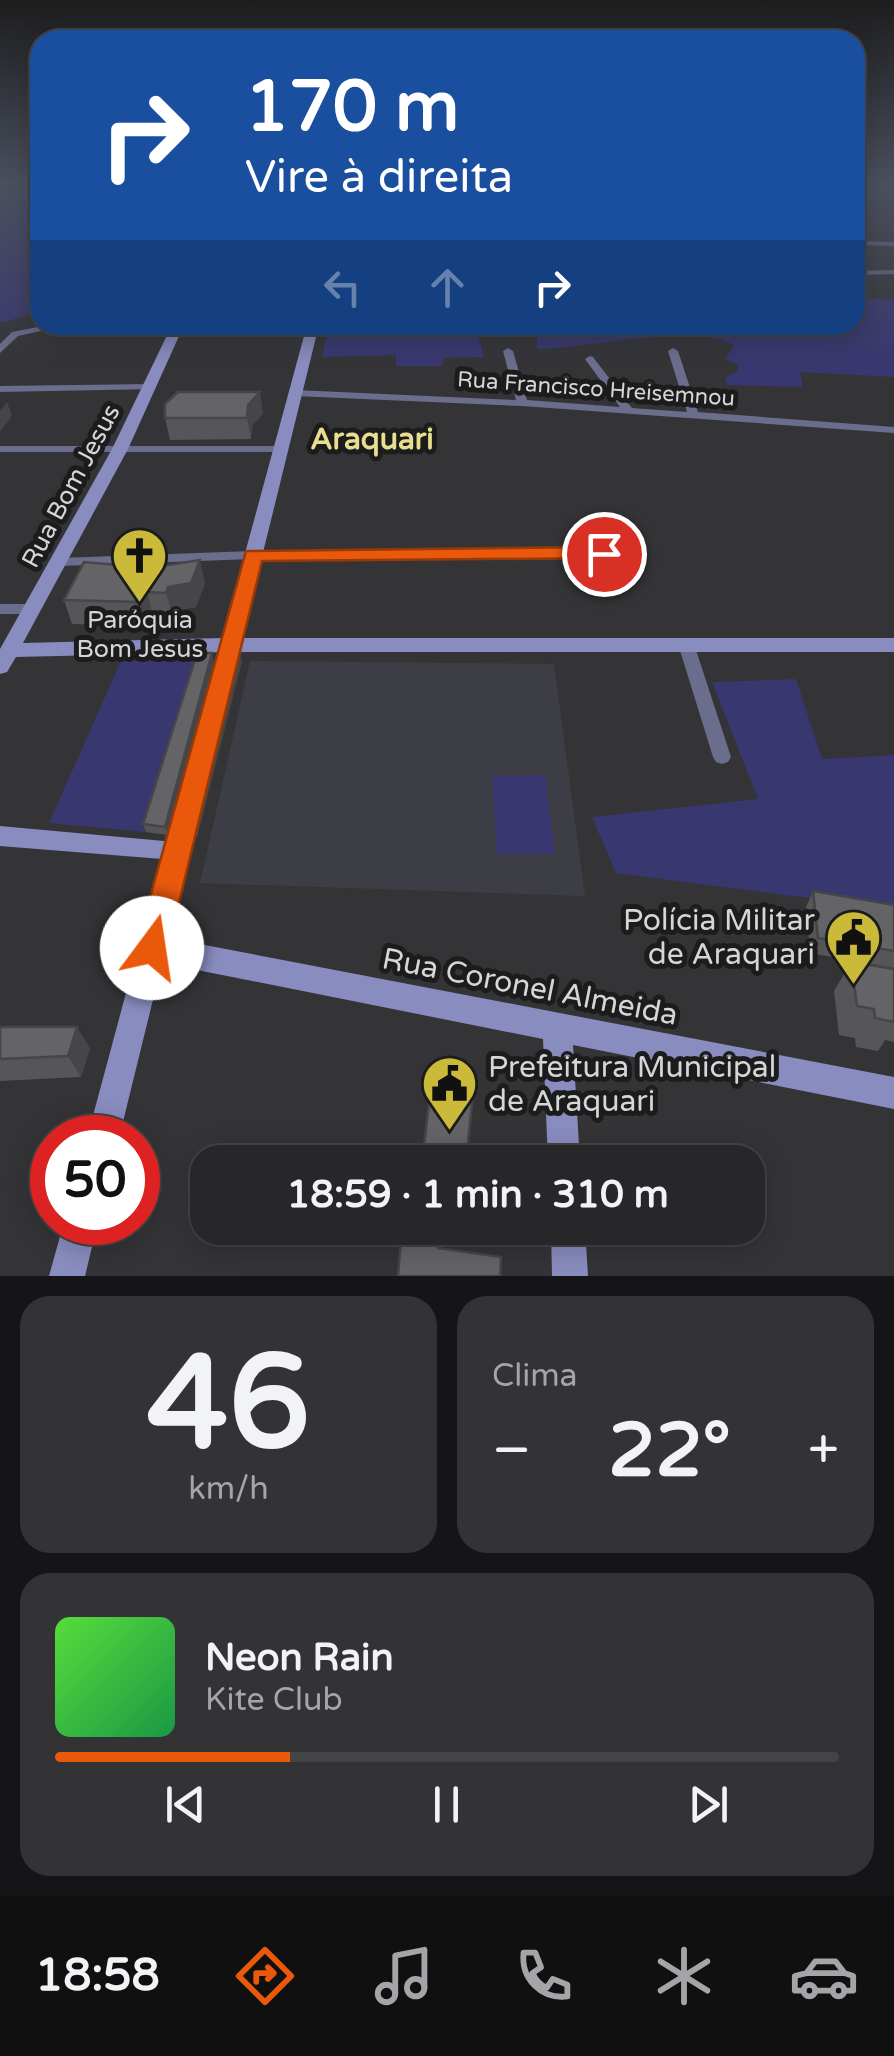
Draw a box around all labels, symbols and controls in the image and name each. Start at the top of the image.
text: 170 m [245,66,459,150]
icon: right [80,70,210,200]
text: Vire à direita [245,151,513,205]
icon: left [315,260,370,315]
icon: ahead [420,260,475,315]
icon: right [525,260,580,315]
street label: Rua Francisco Hreisemnou [456,366,736,412]
street label: Rua Bom Jesus [15,399,127,573]
district label: Araquari [310,421,434,458]
pin [562,512,647,597]
church icon: Paróquia Bom Jesus [110,525,170,604]
icon: arrive [577,527,632,582]
place label: Paróquia Bom Jesus [77,605,203,664]
position arrow [100,896,204,1000]
place label: Polícia Militar de Araquari [623,902,815,973]
public building icon: Polícia Militar de Araquari [824,907,884,986]
street label: Rua Coronel Almeida [379,940,681,1034]
place label: Prefeitura Municipal de Araquari [488,1049,776,1120]
public building icon: Prefeitura Municipal de Araquari [419,1054,479,1133]
speed limit sign: 50 [30,1115,160,1245]
text: 18:59 · 1 min · 310 m [286,1172,669,1218]
text: 46 [147,1327,310,1483]
text: Clima [492,1357,578,1395]
text: 22° [608,1406,731,1496]
text: − [492,1418,531,1484]
text: + [808,1418,839,1484]
text: km/h [188,1470,269,1508]
text: Neon Rain [205,1635,394,1681]
text: Kite Club [205,1681,343,1719]
icon: previous [158,1777,213,1832]
icon: pause [419,1777,474,1832]
icon: next [681,1777,736,1832]
icon: directions [230,1941,300,2011]
icon: music [369,1941,439,2011]
icon: phone [509,1941,579,2011]
icon: climate [649,1941,719,2011]
icon: car [789,1941,859,2011]
text: 18:58 [35,1949,160,2003]

